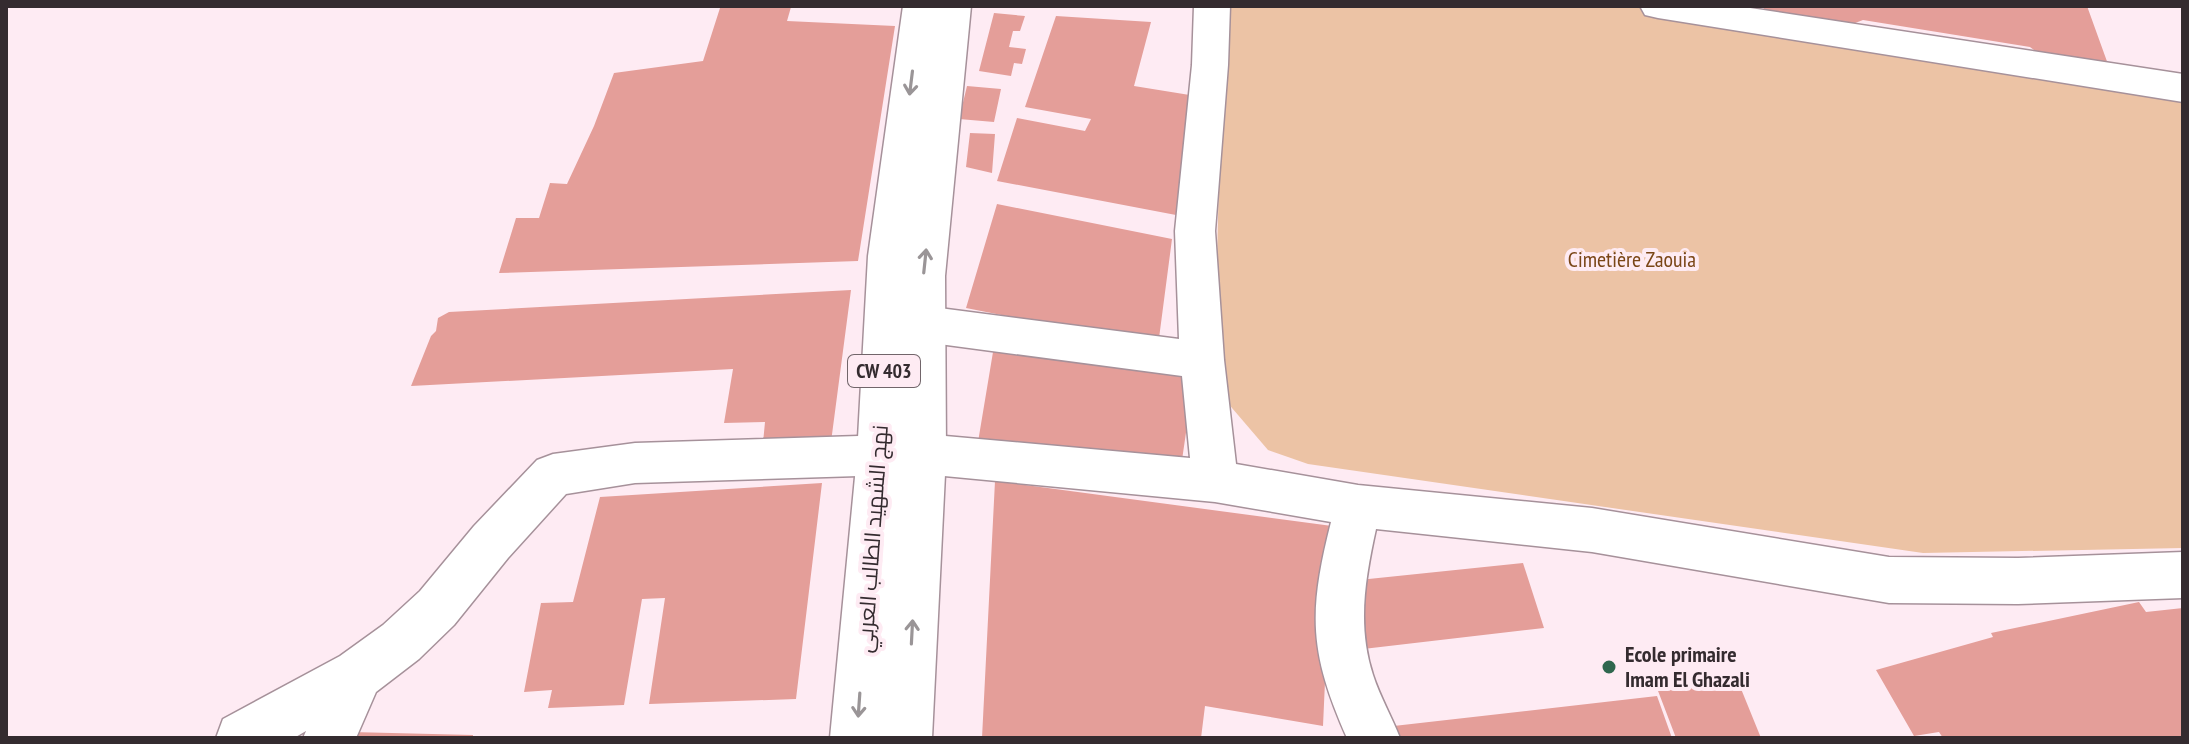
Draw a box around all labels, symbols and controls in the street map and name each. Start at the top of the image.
one-way arrow [903,70,918,95]
park label: Cimetière Zaouia [1568,245,1696,273]
one-way arrow [918,248,933,275]
road number: CW 403 [848,355,920,387]
street label: نهج الشهيد الطالب العربي [850,424,897,654]
one-way arrow [905,619,920,646]
place label: Ecole primaire Imam El Ghazali [1625,640,1750,693]
marker: Ecole primaire Imam El Ghazali [1600,658,1618,676]
one-way arrow [851,691,866,718]

